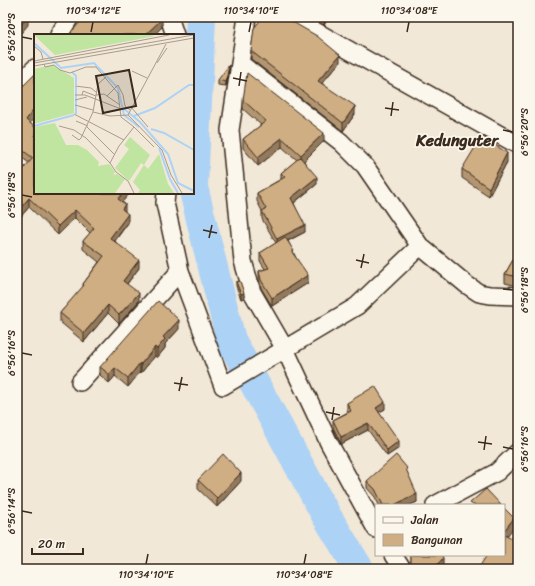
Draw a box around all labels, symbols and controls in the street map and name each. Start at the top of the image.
text: 110°34'12"E [66,2,122,20]
text: 110°34'10"E [224,2,280,20]
text: 110°34'08"E [381,2,439,20]
text: 6°56'20"S [3,12,21,61]
inset map [34,34,194,194]
text: 6°56'20"S [516,107,534,156]
district label: Kedunguter [415,126,499,155]
text: 6°56'18"S [3,171,21,218]
text: 6°56'18"S [516,266,534,313]
text: 6°56'16"S [3,329,21,376]
text: 6°56'16"S [516,425,534,472]
text: 6°56'14"S [3,487,21,534]
legend [375,504,505,556]
text: Jalan [410,509,439,531]
text: Bangunan [411,529,463,551]
scale bar [32,530,83,556]
text: 20 m [38,533,65,555]
text: 110°34'10"E [119,566,175,584]
text: 110°34'08"E [276,566,334,584]

